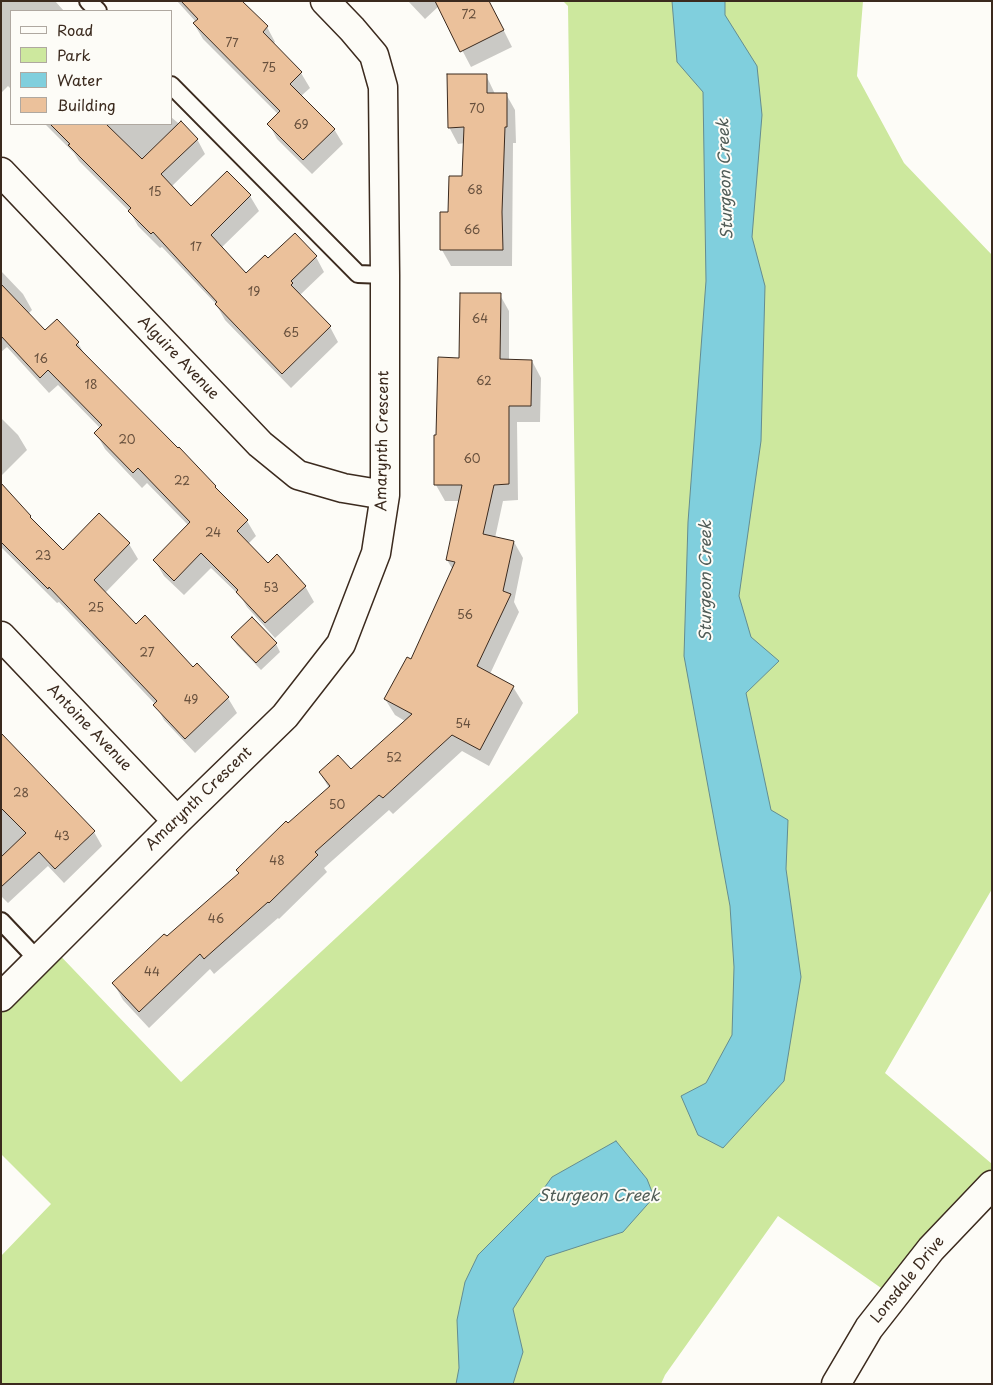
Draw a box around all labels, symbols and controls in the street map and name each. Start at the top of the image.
house number: 72 [461,9,477,23]
legend [10,10,172,125]
text: Road [57,18,93,41]
house number: 77 [225,37,239,51]
text: Park [57,43,91,66]
house number: 75 [262,62,276,76]
text: Water [57,68,102,91]
text: Building [57,93,116,116]
house number: 70 [469,103,485,117]
water label: Sturgeon Creek [714,118,738,240]
house number: 69 [293,119,309,133]
house number: 68 [467,184,483,198]
house number: 15 [148,186,162,200]
house number: 66 [464,224,480,238]
house number: 17 [190,241,202,255]
house number: 19 [248,286,260,300]
street label: Alguire Avenue [134,313,222,403]
house number: 64 [472,313,488,327]
house number: 65 [283,327,299,341]
house number: 16 [34,353,48,367]
street label: Amarynth Crescent [373,370,393,512]
house number: 62 [476,375,492,389]
house number: 18 [85,379,97,393]
house number: 20 [118,434,136,448]
house number: 60 [463,453,481,467]
house number: 22 [174,475,190,489]
water label: Sturgeon Creek [697,521,717,641]
house number: 24 [205,527,221,541]
house number: 23 [35,550,51,564]
house number: 53 [263,582,279,596]
house number: 25 [88,602,104,616]
house number: 56 [457,609,473,623]
house number: 27 [140,647,154,661]
street label: Antoine Avenue [43,681,135,775]
house number: 49 [184,694,198,708]
house number: 54 [455,718,471,732]
street label: Amarynth Crescent [142,744,256,854]
house number: 52 [386,752,402,766]
house number: 28 [13,787,29,801]
house number: 50 [329,799,345,813]
house number: 43 [54,830,70,844]
house number: 48 [269,855,285,869]
house number: 46 [208,913,224,927]
house number: 44 [144,966,160,980]
water label: Sturgeon Creek [539,1187,659,1207]
street label: Lonsdale Drive [868,1233,948,1327]

